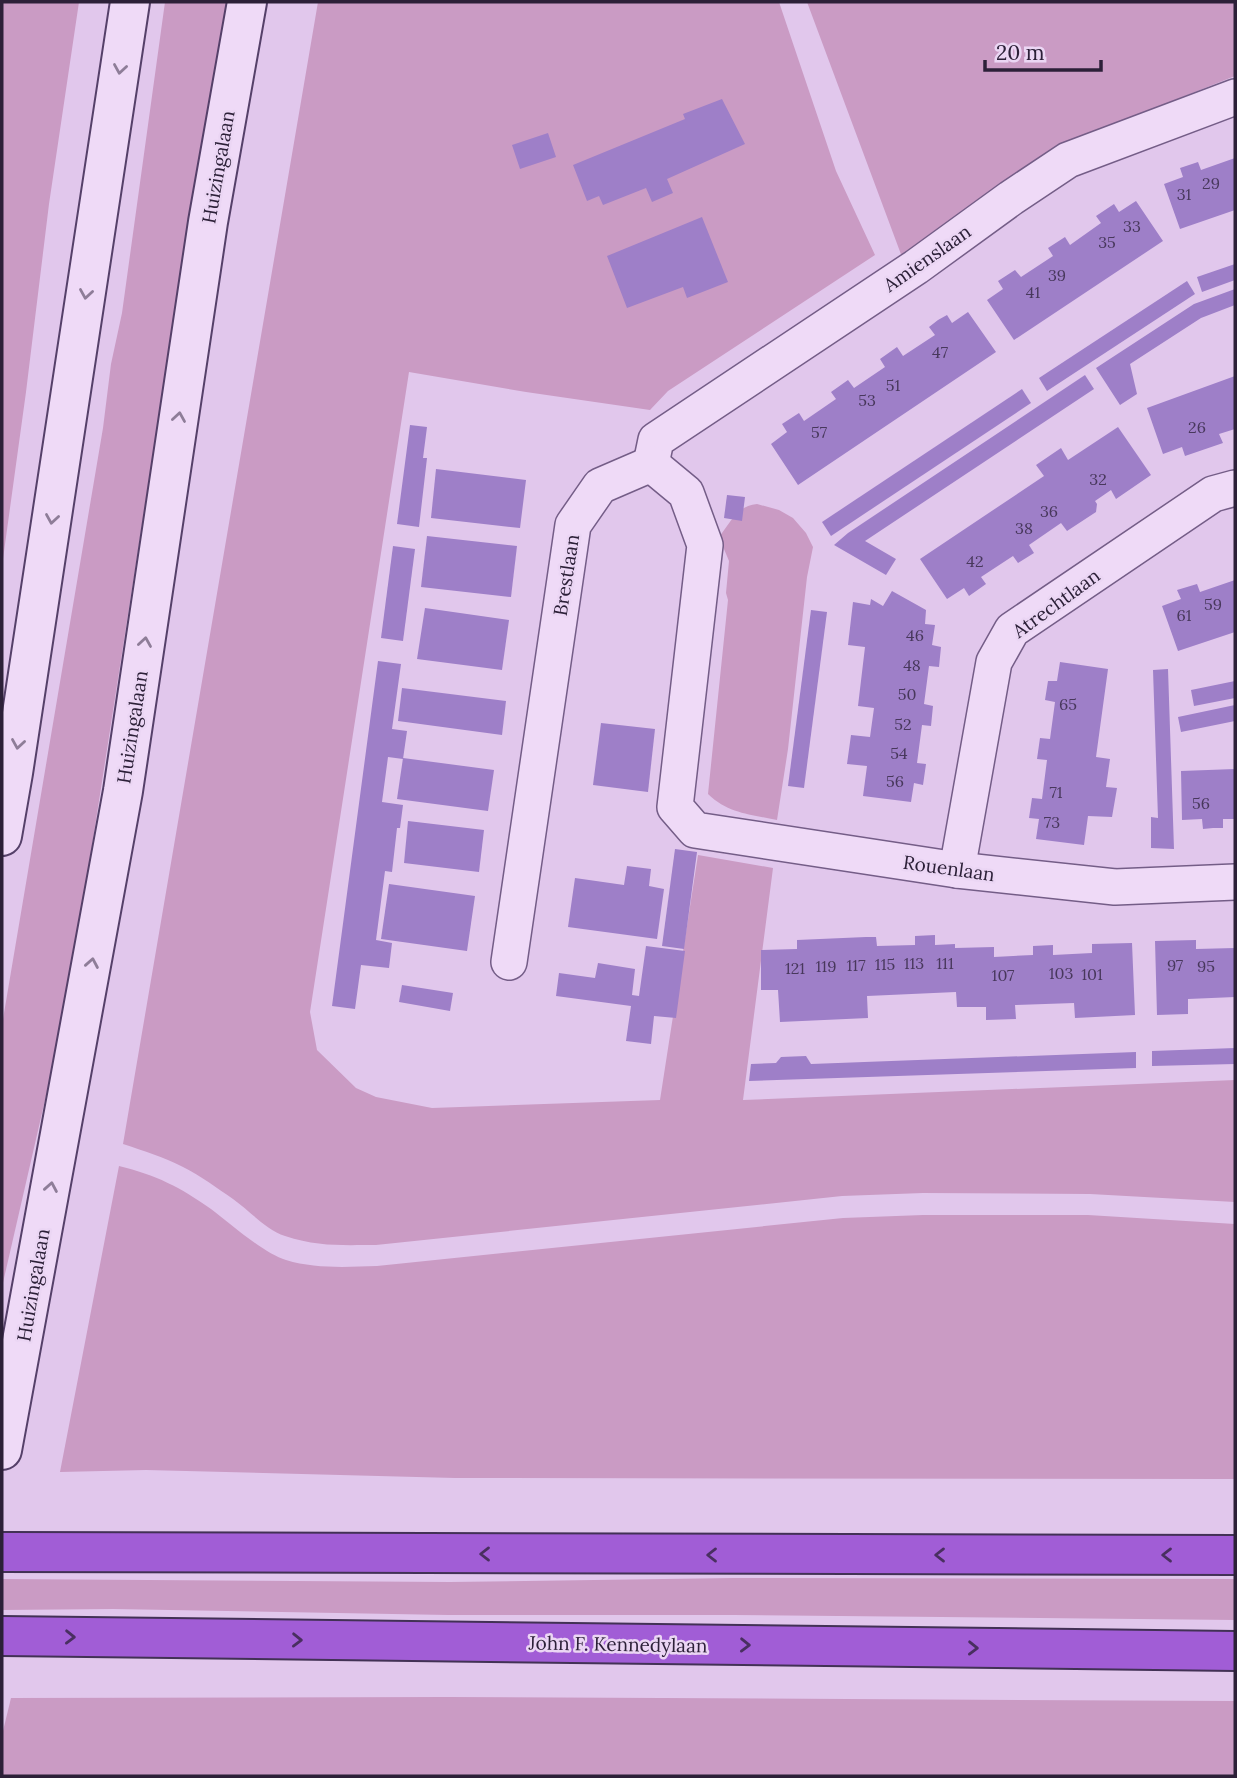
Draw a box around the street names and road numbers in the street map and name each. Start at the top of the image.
street label: Huizingalaan [196,109,240,225]
street label: Amienslaan [878,219,975,297]
street label: Brestlaan [548,532,584,618]
street label: Atrechtlaan [1007,563,1104,643]
street label: Huizingalaan [111,669,153,785]
street label: Rouenlaan [902,850,996,886]
street label: Huizingalaan [11,1227,55,1343]
street label: John F. Kennedylaan [527,1630,708,1658]

